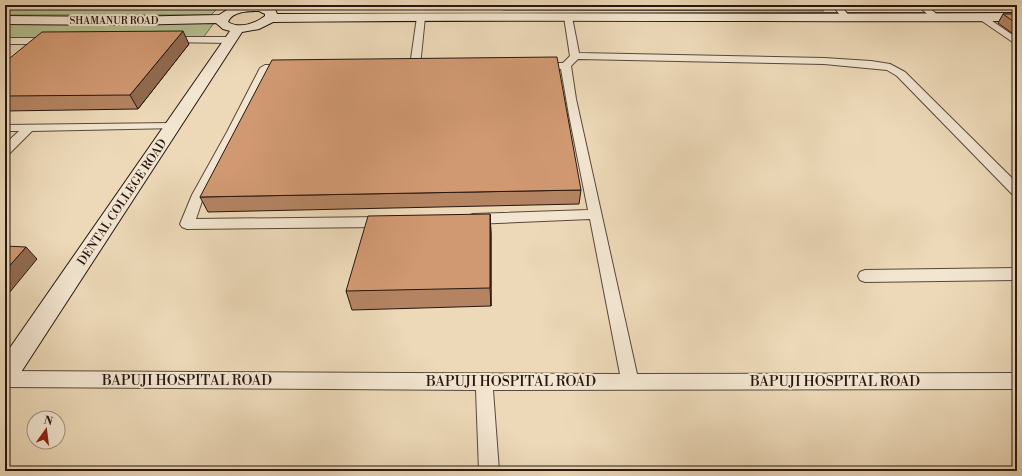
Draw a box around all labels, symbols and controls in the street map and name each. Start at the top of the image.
street label: SHAMANUR ROAD [70,15,159,27]
street label: DENTAL COLLEGE ROAD [74,136,170,268]
street label: BAPUJI HOSPITAL ROAD [101,372,272,390]
street label: BAPUJI HOSPITAL ROAD [425,373,596,391]
street label: BAPUJI HOSPITAL ROAD [749,373,920,391]
north arrow [26,410,66,450]
text: N [42,413,54,429]

